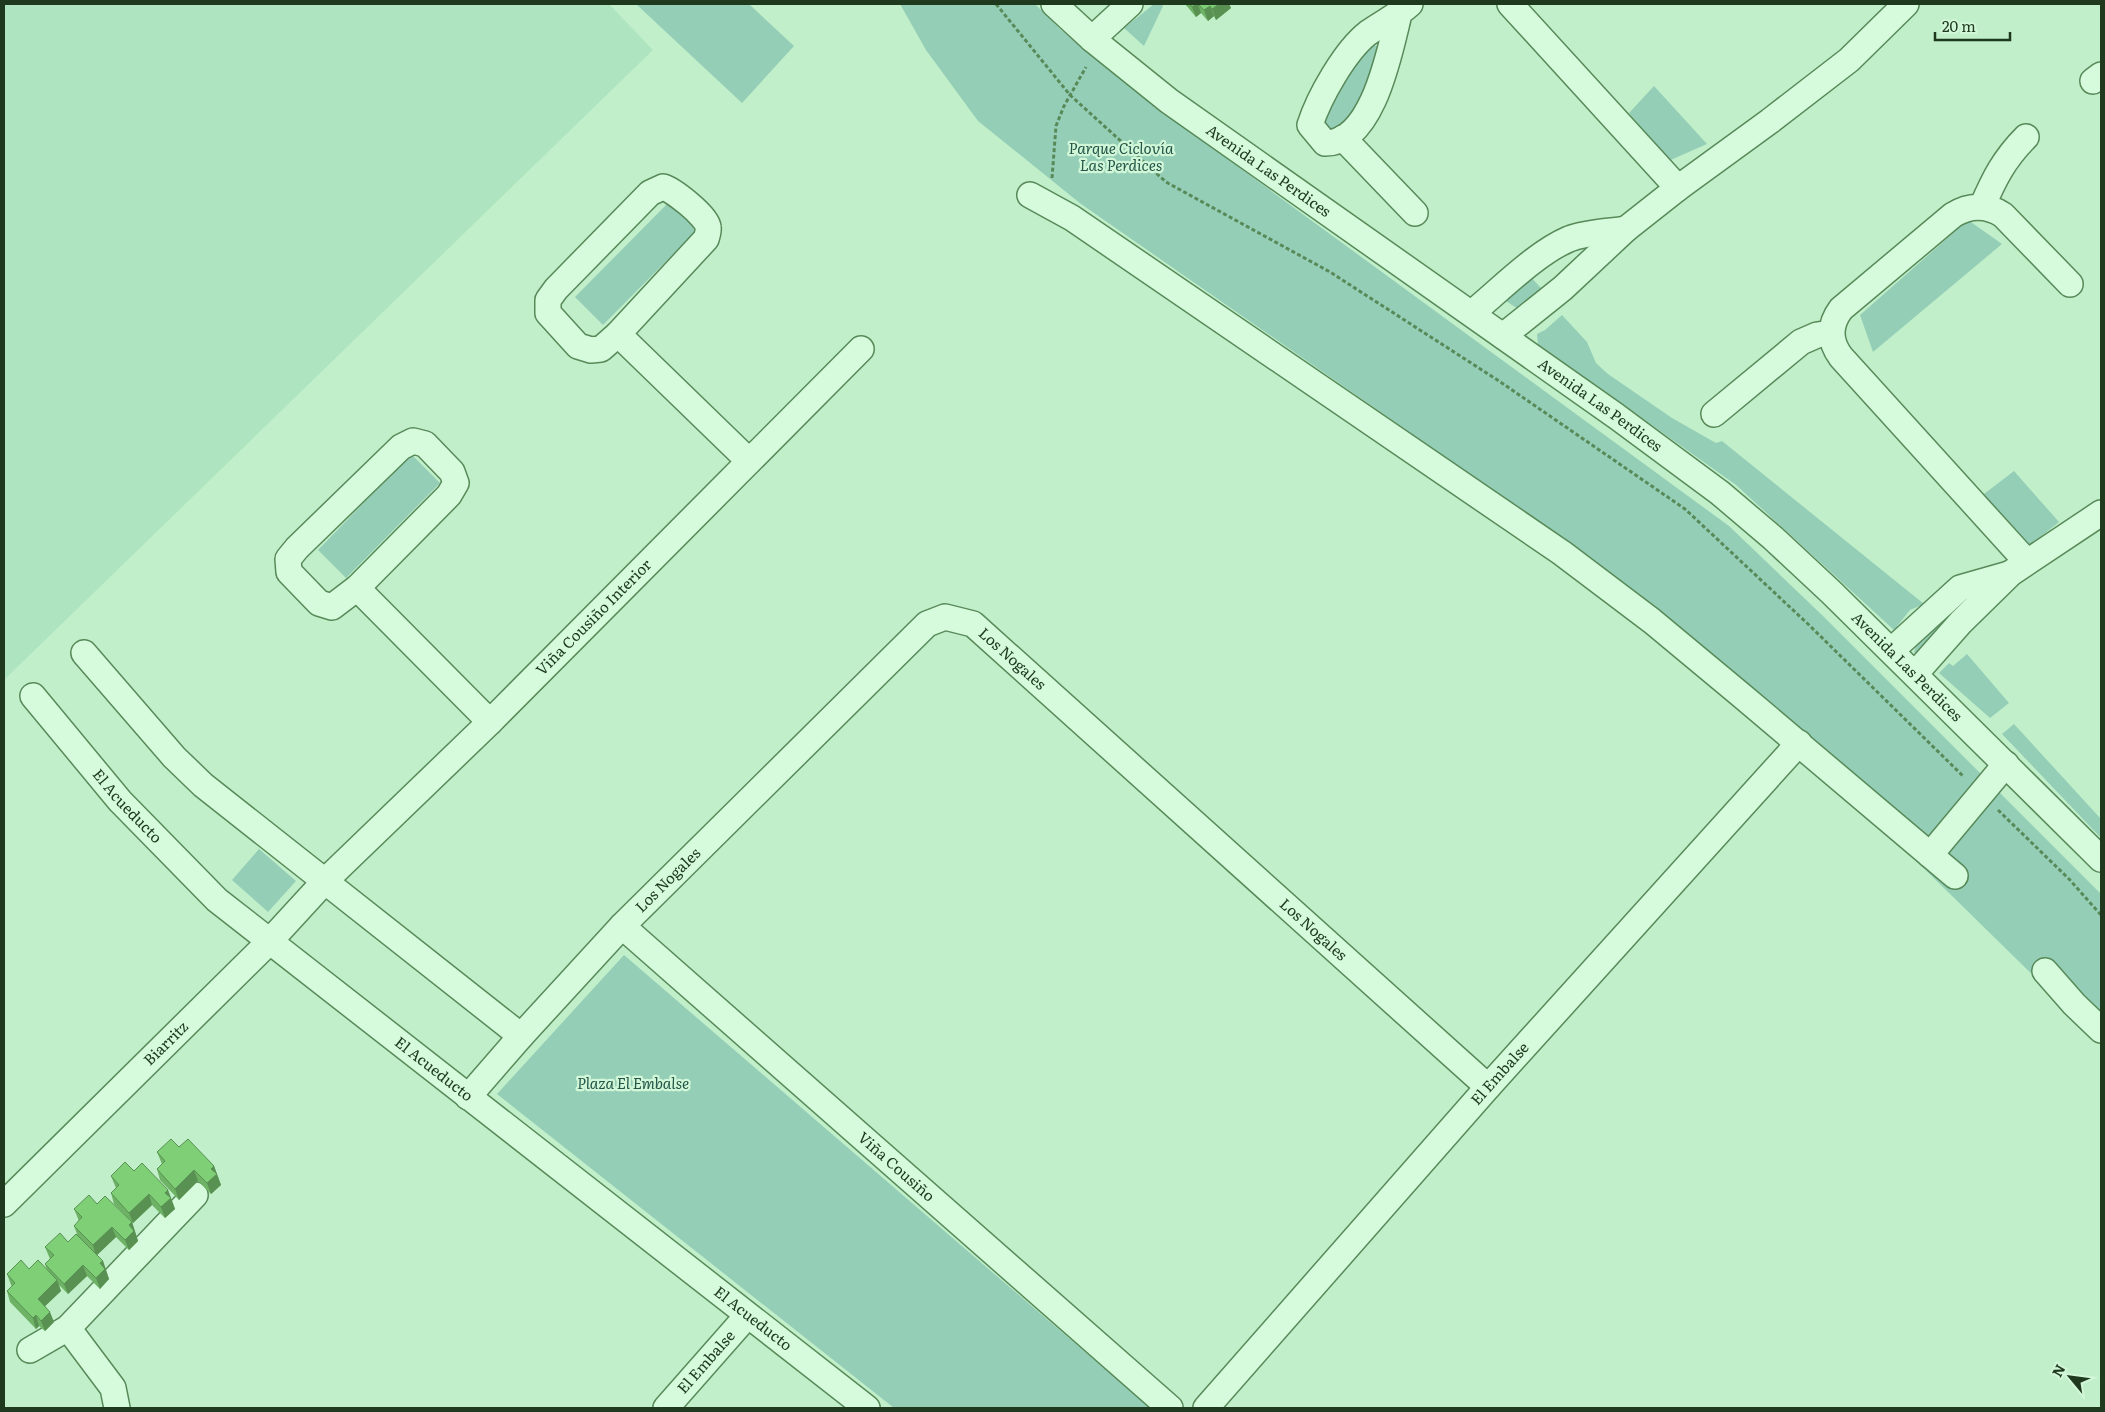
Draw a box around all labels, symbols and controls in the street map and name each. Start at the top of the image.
scale bar [1935,10,2010,42]
text: 20 m [1942,14,1976,37]
street label: Avenida Las Perdices [1202,118,1336,222]
park label: Parque Ciclovía Las Perdices [1068,136,1174,176]
street label: Avenida Las Perdices [1534,352,1668,457]
street label: Viña Cousiño Interior [530,553,656,680]
street label: Avenida Las Perdices [1847,606,1969,726]
street label: Los Nogales [974,621,1052,695]
street label: El Acueducto [88,763,168,848]
street label: Los Nogales [629,841,705,917]
street label: Los Nogales [1275,892,1353,966]
street label: Biarritz [137,1015,193,1070]
street label: El Acueducto [390,1030,479,1106]
street label: El Embalse [1464,1036,1534,1110]
park label: Plaza El Embalse [577,1071,689,1094]
street label: Viña Cousiño [853,1126,941,1206]
street label: El Acueducto [710,1280,798,1356]
street label: El Embalse [671,1324,740,1398]
north arrow [2045,1352,2095,1402]
text: N [2046,1360,2069,1380]

